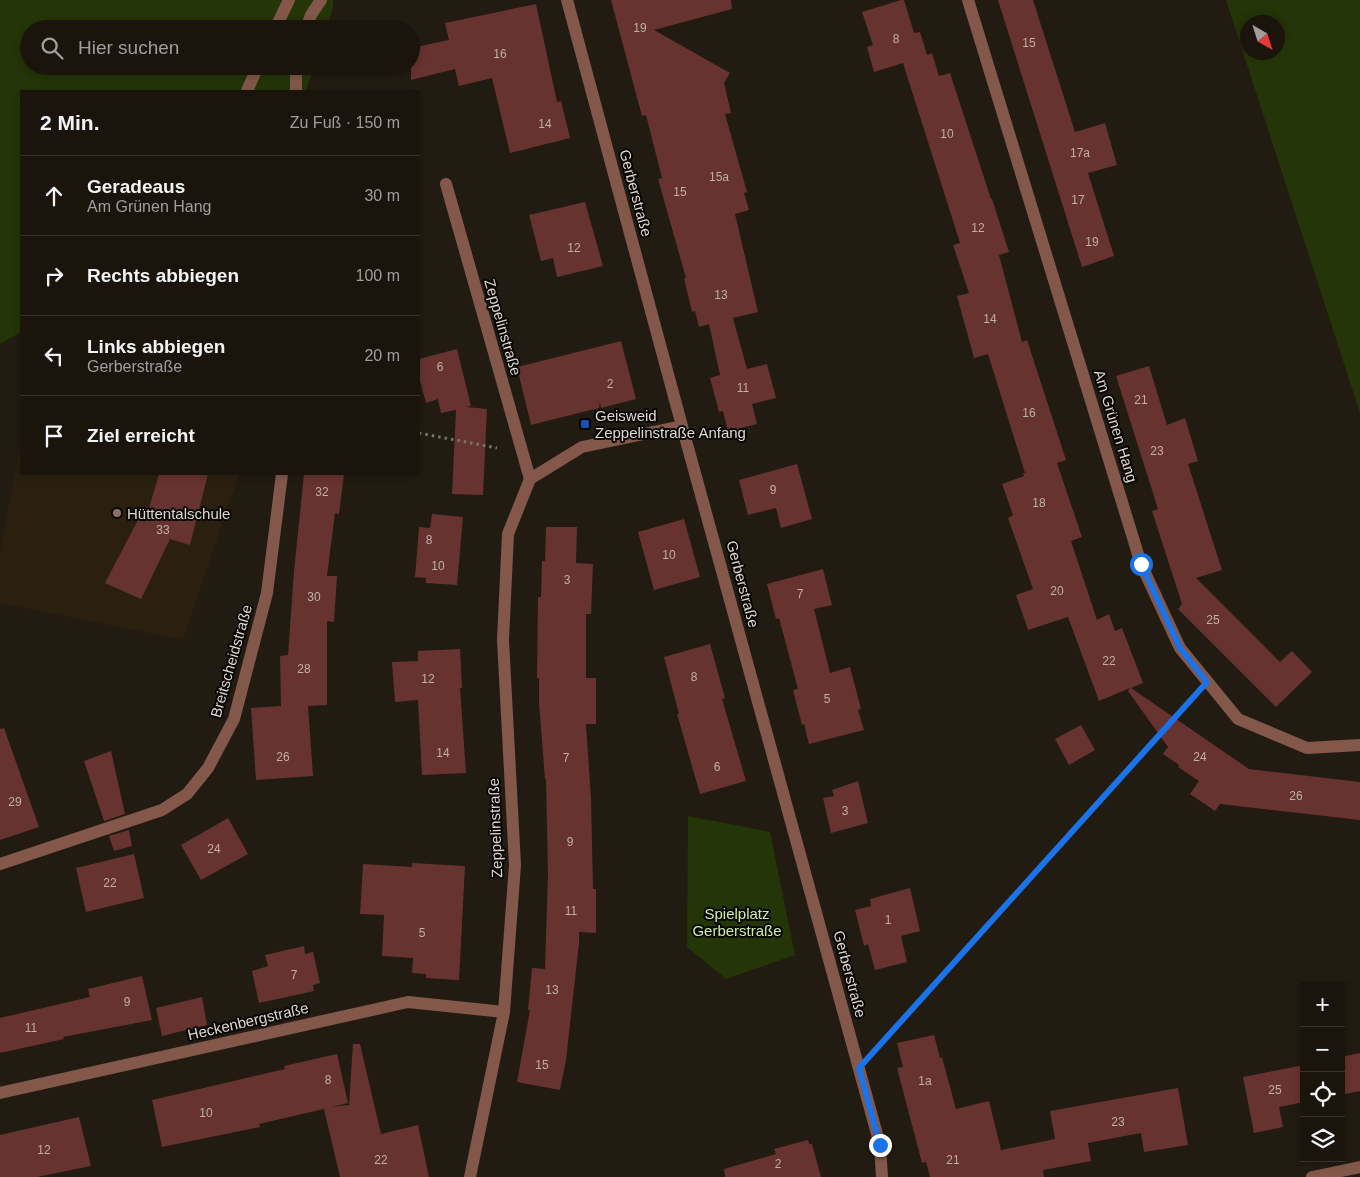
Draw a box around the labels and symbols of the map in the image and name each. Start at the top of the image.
north arrow [1240,15,1285,60]
house number: 19 [633,21,647,35]
house number: 8 [893,32,900,46]
house number: 15 [1022,36,1036,50]
house number: 16 [493,47,507,61]
house number: 14 [538,117,552,131]
house number: 10 [940,127,954,141]
house number: 17a [1070,146,1090,160]
street label: Gerberstraße [616,148,656,238]
house number: 15a [709,170,729,184]
house number: 15 [673,185,687,199]
house number: 17 [1071,193,1085,207]
house number: 12 [971,221,985,235]
house number: 19 [1085,235,1099,249]
house number: 12 [567,241,581,255]
street label: Zeppelinstraße [481,277,525,377]
house number: 13 [714,288,728,302]
house number: 14 [983,312,997,326]
house number: 6 [437,360,444,374]
street label: Am Grünen Hang [1091,368,1141,484]
house number: 2 [607,377,614,391]
house number: 11 [737,381,750,395]
house number: 21 [1134,393,1148,407]
house number: 16 [1022,406,1036,420]
place label: Geisweid Zeppelinstraße Anfang [595,407,746,441]
marker: Geisweid Zeppelinstraße Anfang [579,418,591,430]
house number: 23 [1150,444,1164,458]
house number: 9 [770,483,777,497]
house number: 32 [315,485,329,499]
house number: 18 [1032,496,1046,510]
place label: Hüttentalschule [127,505,230,522]
marker: Hüttentalschule [111,507,123,519]
house number: 33 [156,523,170,537]
house number: 8 [426,533,433,547]
street label: Gerberstraße [723,539,763,629]
house number: 10 [662,548,676,562]
route start [1130,553,1153,576]
house number: 10 [431,559,445,573]
house number: 3 [564,573,571,587]
house number: 20 [1050,584,1064,598]
house number: 7 [797,587,804,601]
house number: 30 [307,590,321,604]
street label: Breitscheidstraße [207,603,255,719]
house number: 25 [1206,613,1220,627]
house number: 22 [1102,654,1116,668]
house number: 28 [297,662,311,676]
house number: 8 [691,670,698,684]
house number: 12 [421,672,435,686]
house number: 5 [824,692,831,706]
house number: 14 [436,746,450,760]
house number: 26 [276,750,290,764]
house number: 24 [1193,750,1207,764]
house number: 7 [563,751,570,765]
house number: 6 [714,760,721,774]
street label: Zeppelinstraße [485,778,505,878]
house number: 26 [1289,789,1303,803]
house number: 29 [8,795,22,809]
house number: 3 [842,804,849,818]
house number: 9 [567,835,574,849]
house number: 24 [207,842,221,856]
house number: 22 [103,876,117,890]
house number: 11 [565,904,578,918]
park label: Spielplatz Gerberstraße [692,905,782,939]
house number: 1 [885,913,892,927]
house number: 5 [419,926,426,940]
street label: Gerberstraße [830,929,870,1019]
house number: 7 [291,968,298,982]
house number: 13 [545,983,559,997]
house number: 9 [124,995,131,1009]
street label: Heckenbergstraße [186,999,310,1043]
house number: 11 [25,1021,38,1035]
house number: 15 [535,1058,549,1072]
house number: 8 [325,1073,332,1087]
house number: 1a [918,1074,932,1088]
house number: 25 [1268,1083,1282,1097]
house number: 10 [199,1106,213,1120]
house number: 23 [1111,1115,1125,1129]
route end [869,1134,892,1157]
house number: 12 [37,1143,51,1157]
house number: 22 [374,1153,388,1167]
house number: 21 [946,1153,960,1167]
house number: 2 [775,1157,782,1171]

